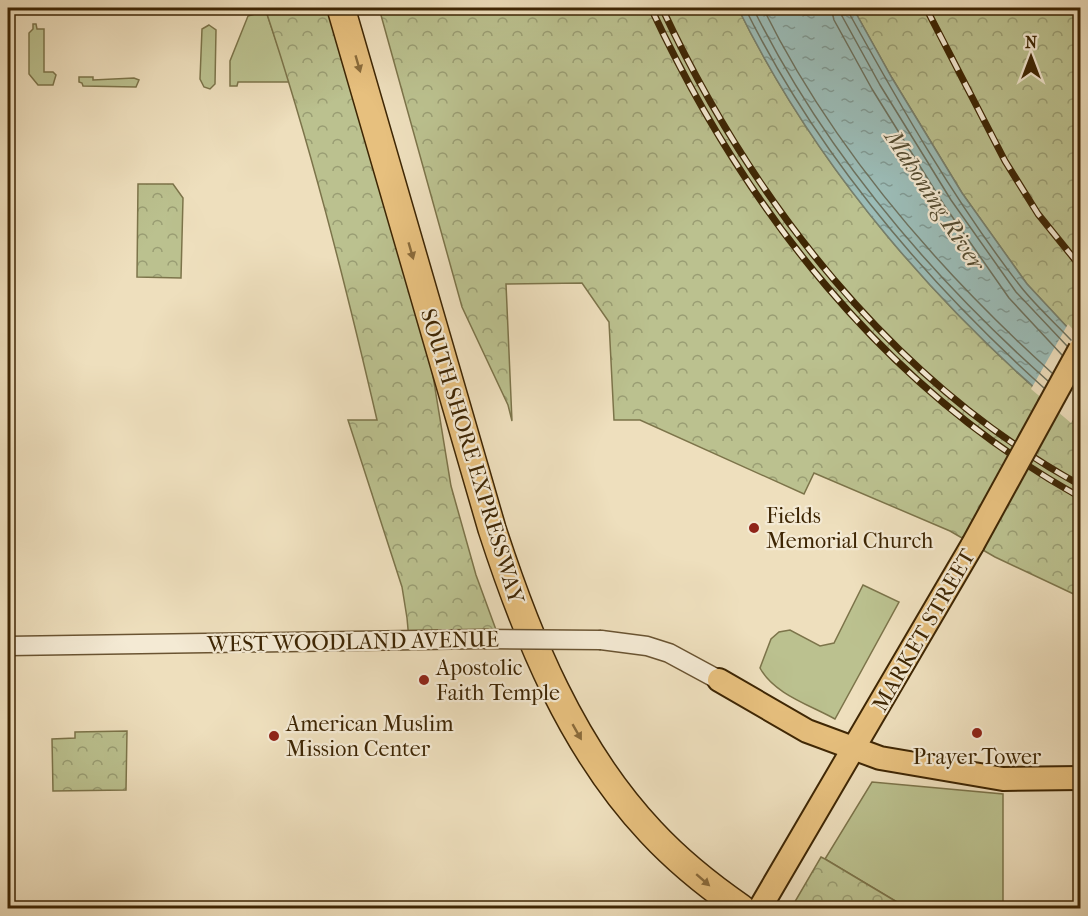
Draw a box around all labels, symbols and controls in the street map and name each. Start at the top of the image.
north arrow [1001,27,1061,87]
text: N [1025,33,1038,52]
one-way arrow [354,55,363,73]
water label: Mahoning River [878,123,992,277]
one-way arrow [407,242,416,260]
street label: SOUTH SHORE EXPRESSWAY [415,306,530,608]
place label: Fields Memorial Church [766,503,934,554]
marker: Fields Memorial Church [747,521,761,535]
street label: MARKET STREET [867,544,981,716]
street label: WEST WOODLAND AVENUE [206,626,499,658]
place label: Apostolic Faith Temple [435,655,560,706]
marker: Apostolic Faith Temple [417,673,431,687]
place label: American Muslim Mission Center [285,711,454,762]
one-way arrow [572,724,583,740]
marker: Prayer Tower [970,726,984,740]
marker: American Muslim Mission Center [267,729,281,743]
place label: Prayer Tower [913,744,1042,770]
one-way arrow [695,873,710,886]

